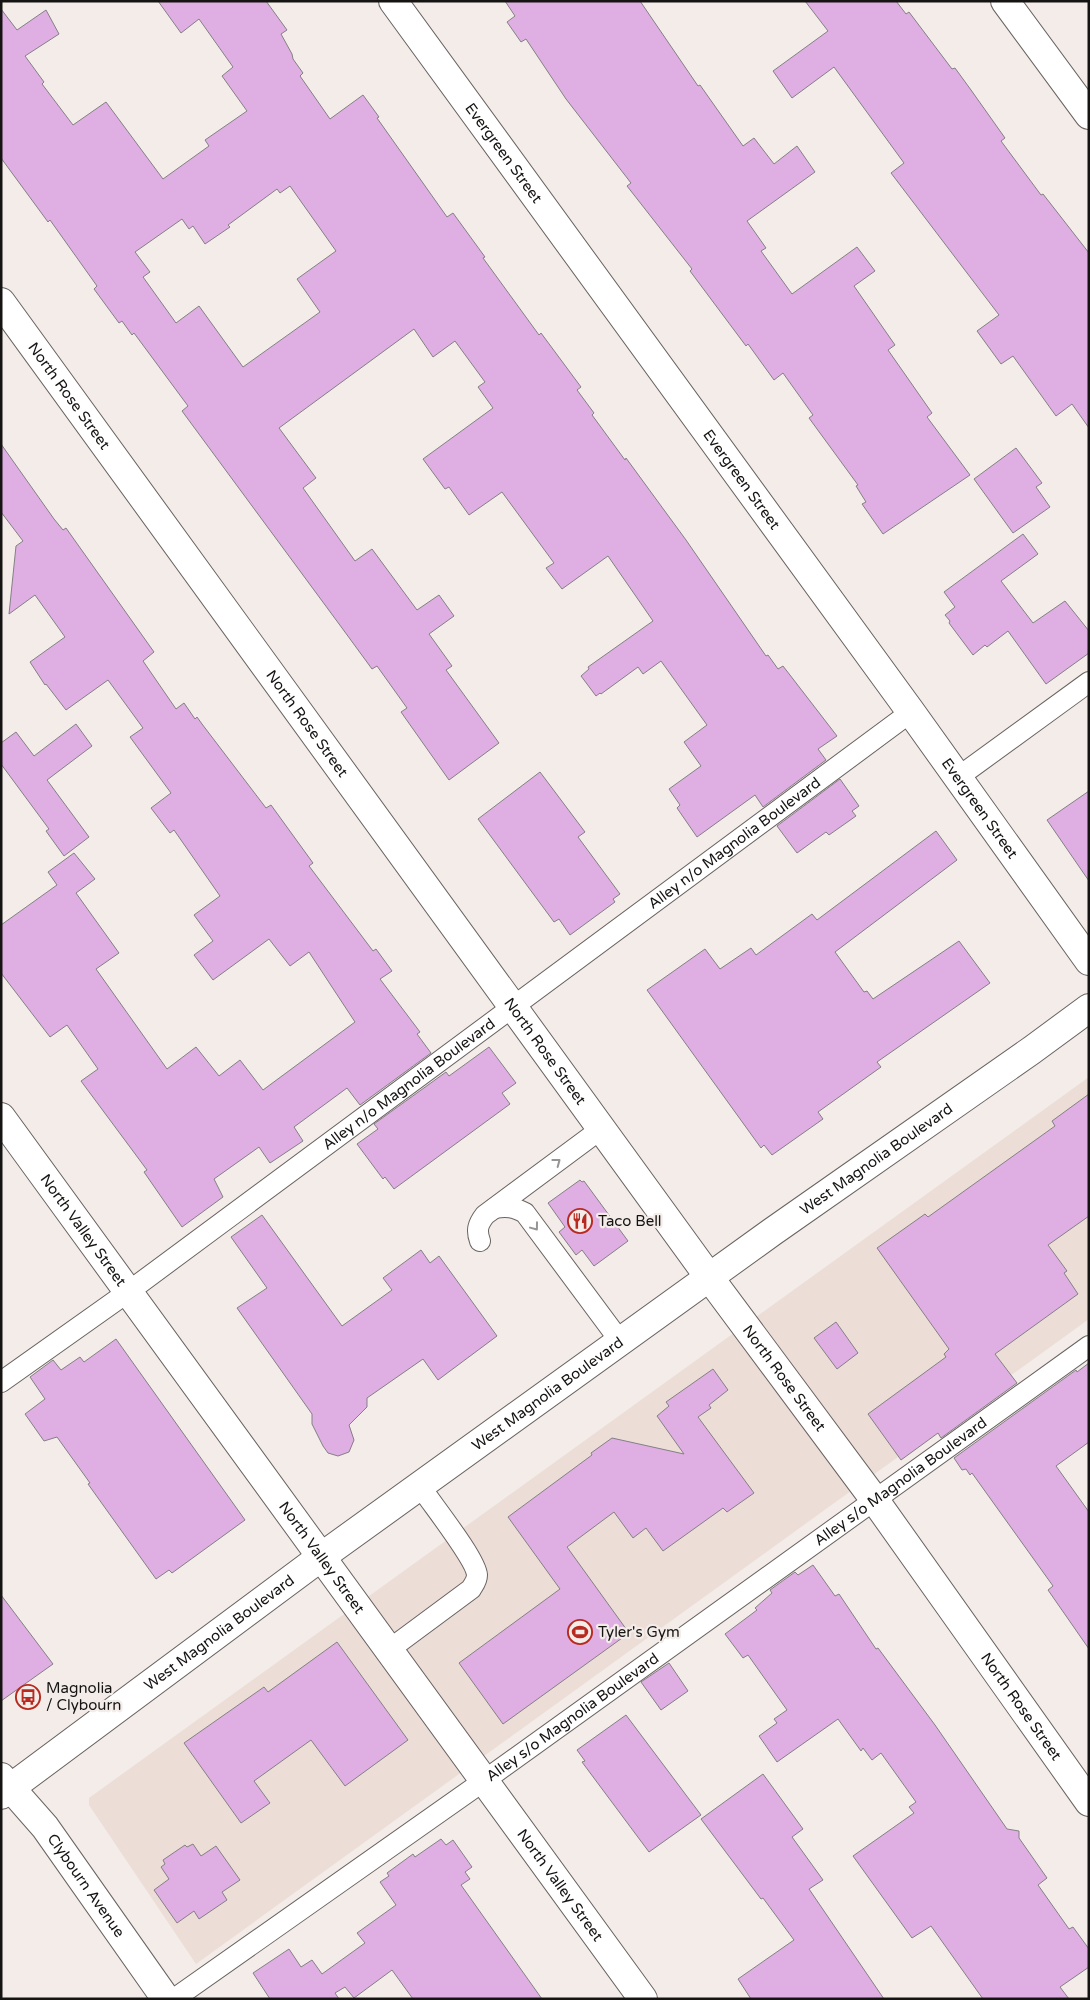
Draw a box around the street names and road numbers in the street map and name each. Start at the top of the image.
street label: Evergreen Street [461,99,546,207]
street label: North Rose Street [24,339,114,453]
street label: Evergreen Street [699,426,784,533]
street label: North Rose Street [262,667,352,781]
street label: Evergreen Street [938,755,1022,862]
street label: Alley n/o Magnolia Boulevard [644,773,824,913]
street label: North Rose Street [500,994,590,1109]
street label: Alley n/o Magnolia Boulevard [319,1014,498,1154]
street label: West Magnolia Boulevard [796,1099,956,1219]
street label: North Valley Street [37,1171,130,1290]
street label: North Rose Street [739,1322,830,1435]
street label: West Magnolia Boulevard [468,1333,627,1454]
street label: Alley s/o Magnolia Boulevard [811,1413,990,1549]
street label: North Valley Street [275,1498,369,1617]
street label: West Magnolia Boulevard [141,1571,298,1694]
street label: Alley s/o Magnolia Boulevard [483,1649,662,1785]
street label: North Rose Street [977,1649,1066,1764]
street label: North Valley Street [513,1825,607,1945]
street label: Clybourn Avenue [43,1830,129,1941]

